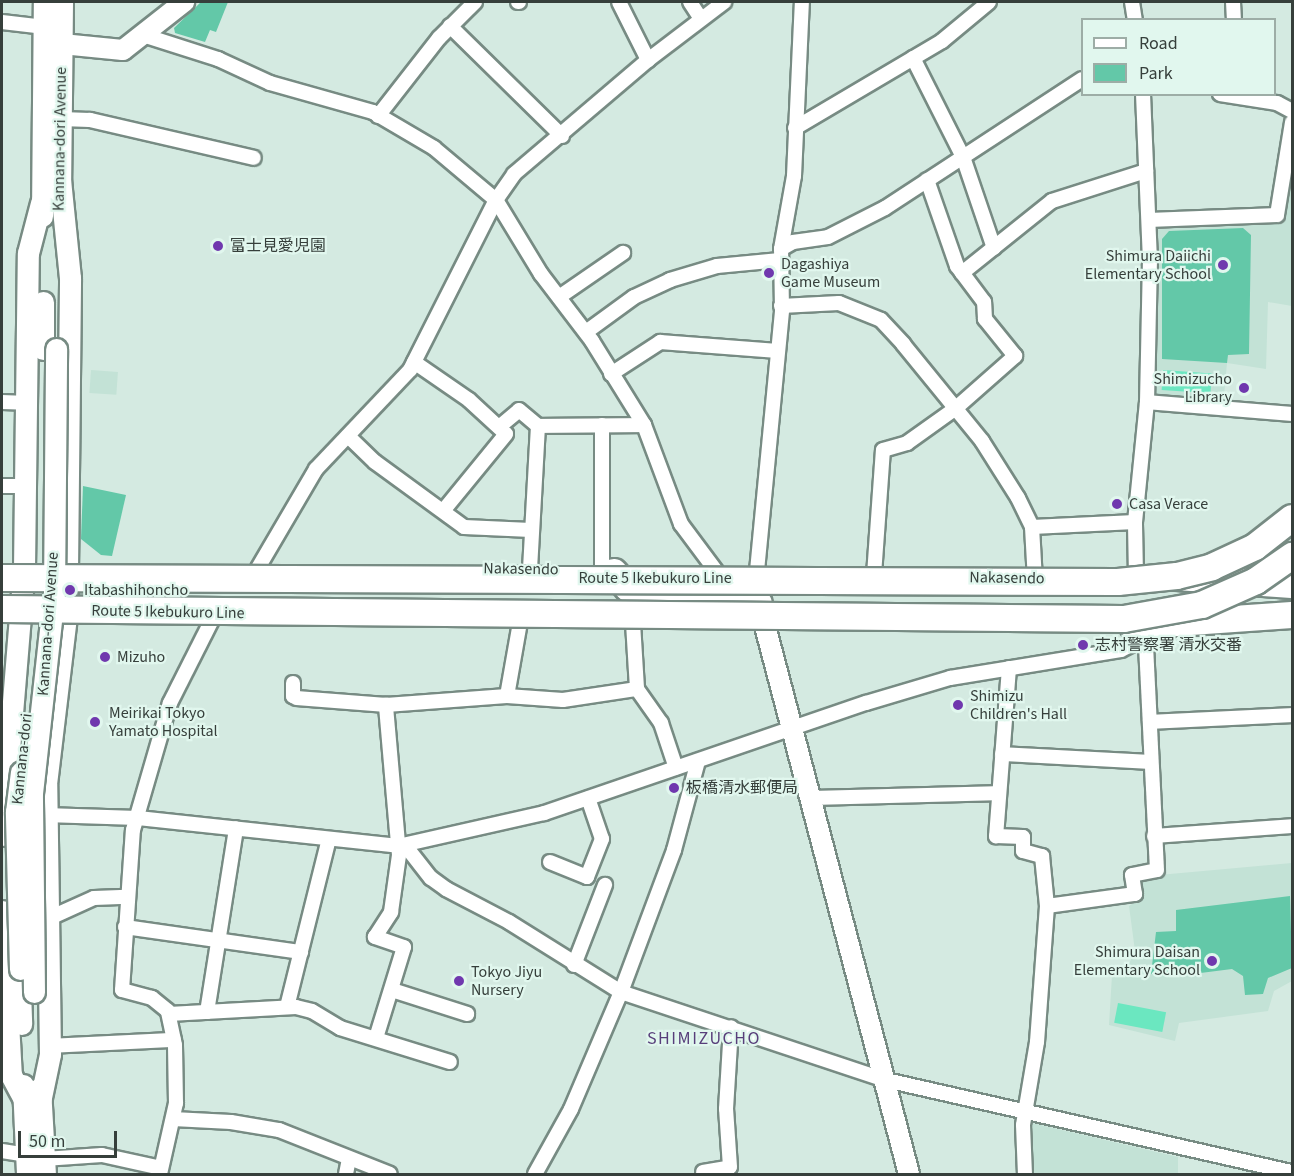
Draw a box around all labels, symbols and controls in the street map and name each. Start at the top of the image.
legend [1081,18,1276,96]
text: Road [1139,31,1178,56]
text: Park [1139,61,1173,86]
street label: Kannana-dori Avenue [49,67,71,211]
place label: 富士見愛児園 [230,236,326,256]
marker: 富士見愛児園 [211,239,225,253]
place label: Shimura Daiichi Elementary School [1085,246,1211,284]
place label: Dagashiya Game Museum [781,254,880,292]
marker: Shimura Daiichi Elementary School [1216,258,1230,272]
marker: Dagashiya Game Museum [762,266,776,280]
place label: Shimizucho Library [1154,369,1232,407]
marker: Shimizucho Library [1237,381,1251,395]
place label: Casa Verace [1129,494,1208,514]
marker: Casa Verace [1110,497,1124,511]
street label: Kannana-dori Avenue [33,551,63,697]
street label: Nakasendo [483,559,559,579]
street label: Route 5 Ikebukuro Line [578,568,732,588]
street label: Nakasendo [969,568,1045,588]
place label: Itabashihoncho [84,580,188,600]
marker: Itabashihoncho [61,581,79,599]
street label: Route 5 Ikebukuro Line [91,601,245,623]
place label: 志村警察署 清水交番 [1095,635,1242,655]
marker: 志村警察署 清水交番 [1076,638,1090,652]
place label: Mizuho [117,647,165,667]
marker: Mizuho [98,650,112,664]
place label: Shimizu Children's Hall [970,686,1067,724]
marker: Shimizu Children's Hall [951,698,965,712]
place label: Meirikai Tokyo Yamato Hospital [109,703,218,741]
street label: Kannana-dori [8,712,36,806]
marker: Meirikai Tokyo Yamato Hospital [86,713,104,731]
place label: 板橋清水郵便局 [686,778,798,798]
marker: 板橋清水郵便局 [667,781,681,795]
place label: Shimura Daisan Elementary School [1074,942,1200,980]
marker: Shimura Daisan Elementary School [1205,954,1219,968]
place label: Tokyo Jiyu Nursery [471,962,542,1000]
marker: Tokyo Jiyu Nursery [452,974,466,988]
district label: SHIMIZUCHO [647,1028,761,1050]
scale bar [21,1119,120,1157]
text: 50 m [29,1129,65,1154]

